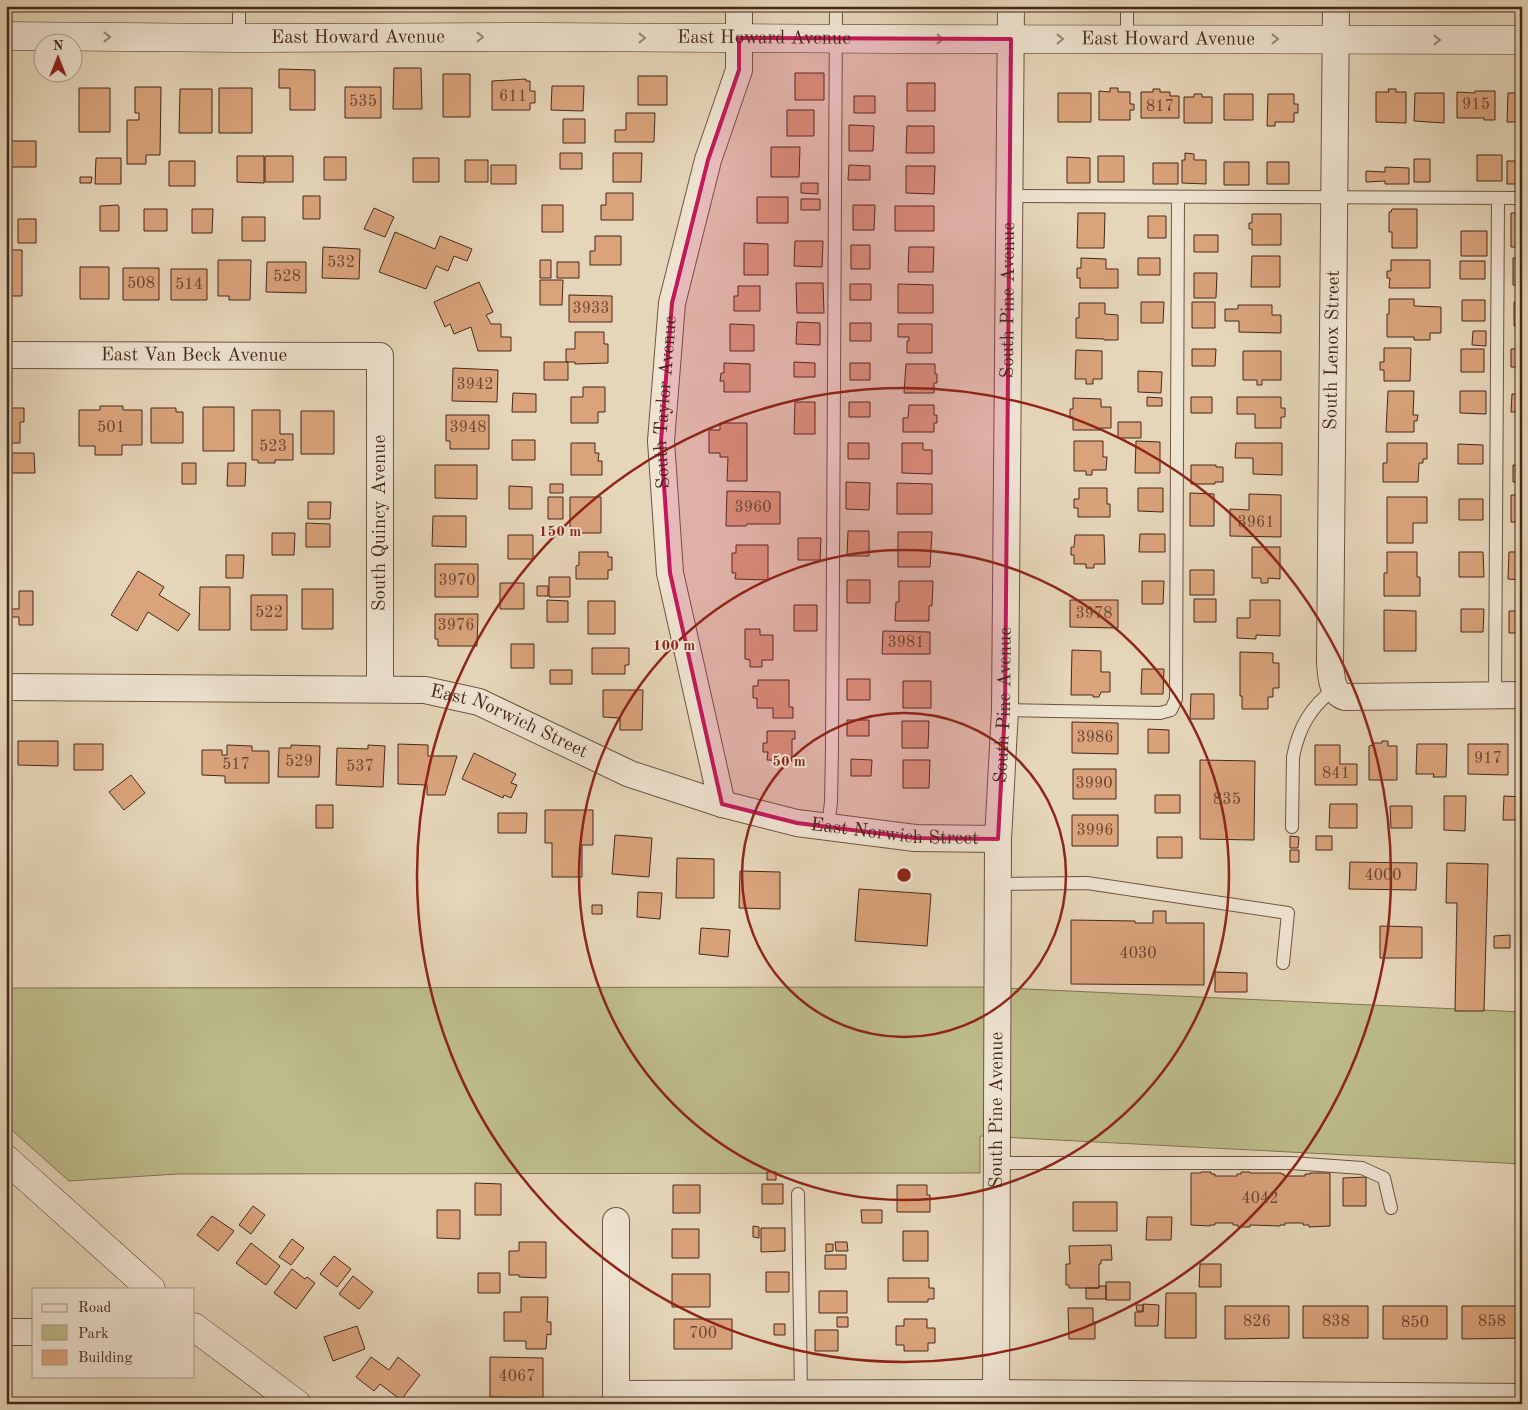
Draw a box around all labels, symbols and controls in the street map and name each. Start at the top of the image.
street label: East Howard Avenue [271,28,445,47]
street label: East Howard Avenue [677,28,851,48]
street label: East Howard Avenue [1081,30,1255,49]
north arrow [32,32,82,82]
one-way arrow [104,32,112,42]
one-way arrow [476,32,484,42]
one-way arrow [639,33,647,43]
one-way arrow [936,34,944,44]
one-way arrow [1056,34,1064,44]
one-way arrow [1272,34,1279,44]
one-way arrow [1434,35,1442,45]
text: N [53,39,64,53]
house number: 611 [499,89,527,105]
house number: 535 [349,94,377,110]
house number: 915 [1462,97,1490,113]
house number: 817 [1146,99,1174,115]
street label: South Pine Avenue [998,222,1019,379]
house number: 532 [327,255,355,271]
house number: 528 [273,269,301,285]
street label: South Lenox Street [1322,270,1344,430]
house number: 508 [127,276,155,292]
house number: 514 [175,277,203,293]
house number: 3933 [572,301,610,317]
street label: South Taylor Avenue [651,315,680,489]
street label: East Van Beck Avenue [101,346,287,365]
house number: 3942 [456,377,494,393]
house number: 501 [97,420,125,436]
house number: 3948 [449,420,487,436]
street label: South Quincy Avenue [371,435,390,611]
house number: 523 [259,439,287,455]
house number: 3960 [734,500,772,516]
house number: 3961 [1237,515,1275,531]
text: 150 m [539,525,581,540]
house number: 3970 [438,573,476,589]
house number: 522 [255,605,283,621]
house number: 3978 [1075,606,1113,622]
house number: 3976 [437,618,475,634]
street label: South Pine Avenue [992,627,1015,784]
house number: 3981 [887,635,925,651]
text: 100 m [653,639,695,654]
street label: East Norwich Street [428,682,591,762]
house number: 3986 [1076,730,1114,746]
house number: 917 [1474,751,1502,767]
house number: 529 [285,754,313,770]
text: 50 m [772,755,806,770]
house number: 517 [222,757,250,773]
house number: 537 [346,759,374,775]
house number: 841 [1322,766,1350,782]
house number: 3990 [1075,776,1113,792]
house number: 835 [1213,792,1241,808]
street label: East Norwich Street [810,815,979,848]
house number: 3996 [1076,823,1114,839]
centre of rings [895,866,913,884]
house number: 4000 [1364,868,1402,884]
house number: 4030 [1119,946,1157,962]
street label: South Pine Avenue [987,1032,1007,1188]
house number: 4042 [1241,1191,1279,1207]
legend [32,1288,195,1378]
text: Road [78,1301,112,1316]
house number: 826 [1243,1314,1271,1330]
house number: 838 [1322,1314,1350,1330]
house number: 858 [1478,1314,1506,1330]
house number: 850 [1401,1315,1429,1331]
house number: 700 [689,1326,717,1342]
text: Park [78,1327,109,1342]
text: Building [78,1351,133,1366]
house number: 4067 [498,1369,536,1385]

